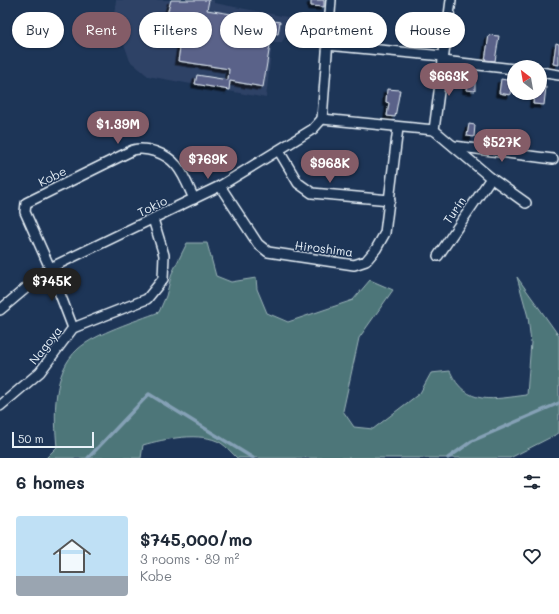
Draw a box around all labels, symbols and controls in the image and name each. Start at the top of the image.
chip: Buy [12,12,64,48]
chip: Rent [72,12,131,48]
chip: Filters [139,12,212,48]
chip: New [220,12,277,48]
chip: Apartment [285,12,387,48]
chip: House [395,12,465,48]
north arrow [507,60,547,100]
map controls [507,60,547,100]
pin: $663K [421,63,477,97]
text: $663K [429,67,469,84]
pin: $1.39M [85,111,151,145]
text: $1.39M [96,115,140,132]
pin: $527K [474,129,530,163]
text: $527K [483,133,521,150]
pin: $769K [180,146,236,180]
text: $769K [188,150,228,167]
pin: $968K [302,150,358,184]
text: $968K [310,154,350,171]
street label: Kobe [35,162,69,190]
street label: Tokio [135,192,169,220]
street label: Turín [439,193,469,227]
street label: Hiroshima [294,236,354,260]
pin: $745K [24,268,80,302]
text: $745K [32,272,72,289]
street label: Nagoya [25,323,65,367]
scale bar [12,430,94,449]
text: 50 m [18,431,44,446]
text: 6 homes [16,471,85,493]
icon: filters [521,471,543,493]
text: $745,000/mo [140,528,252,550]
icon: home [48,532,96,580]
icon: heart [521,545,543,567]
text: 3 rooms · 89 m² [140,550,239,567]
text: Kobe [140,567,172,584]

